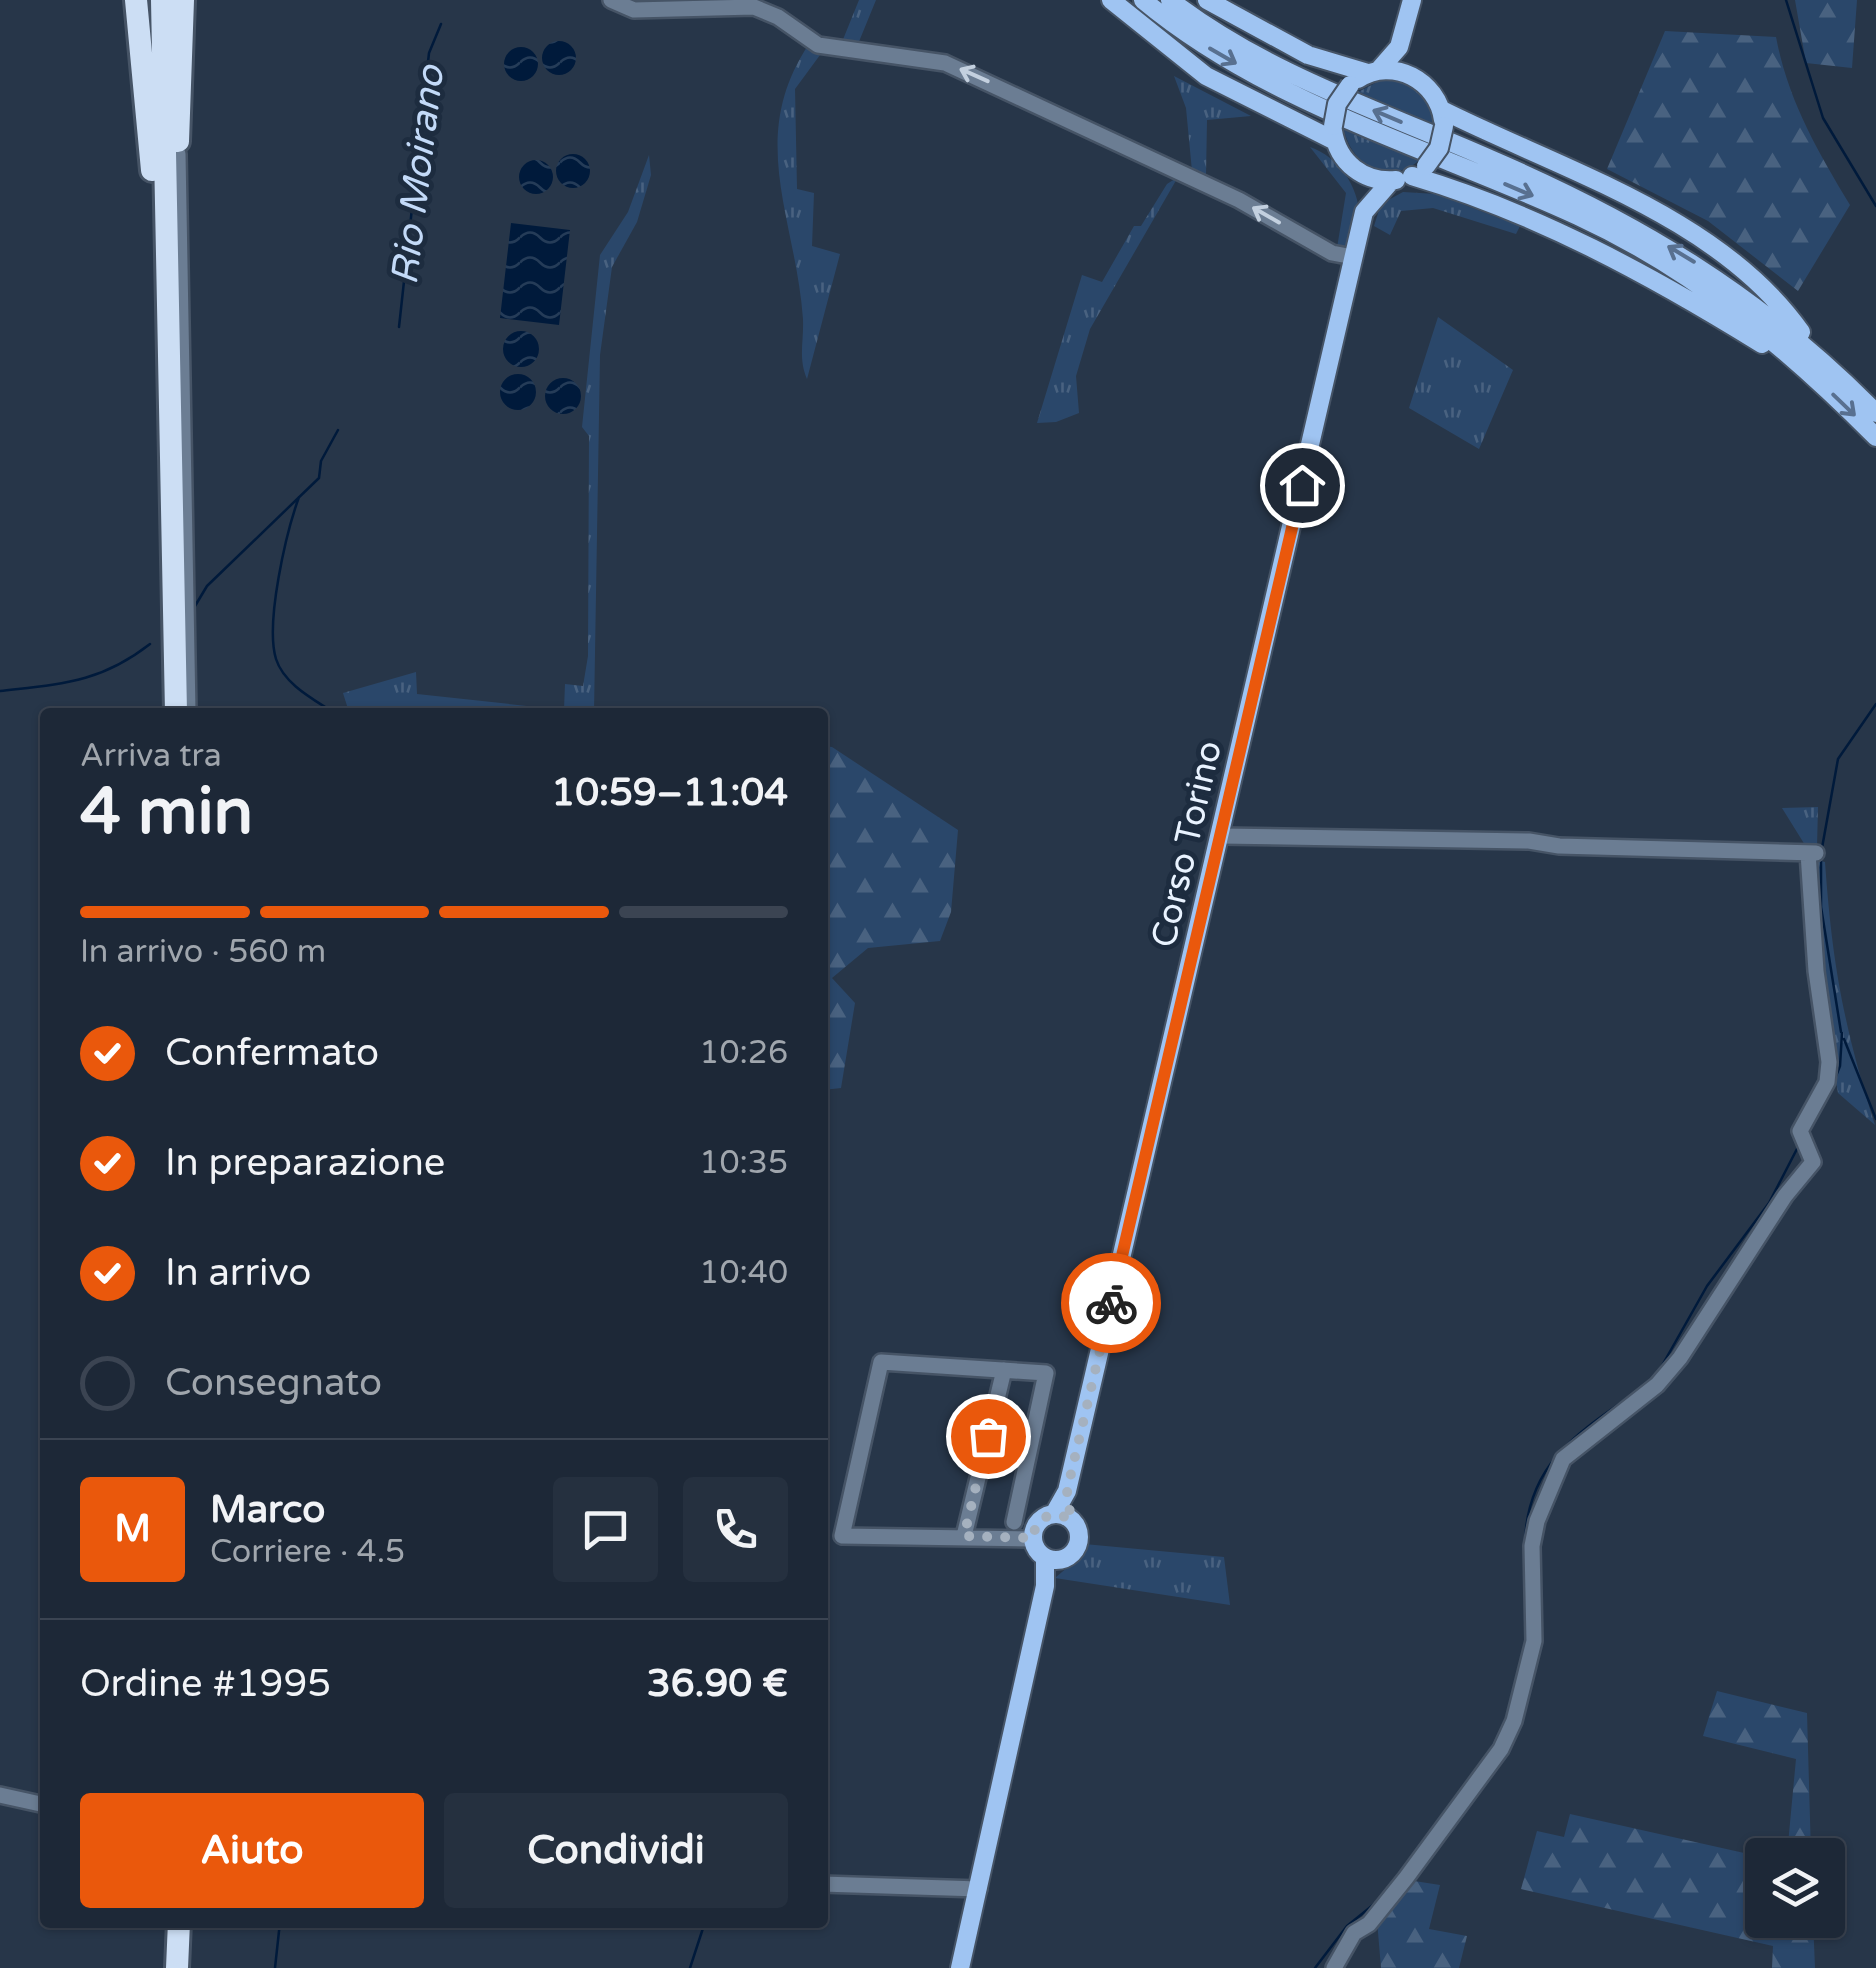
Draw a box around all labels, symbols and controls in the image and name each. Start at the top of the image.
one-way arrow [1208,46,1237,66]
water label: Rio Moirano [382,61,454,287]
one-way arrow [959,65,990,83]
one-way arrow [1373,105,1403,123]
one-way arrow [1503,182,1533,200]
one-way arrow [1252,205,1282,225]
one-way arrow [1667,244,1696,264]
one-way arrow [1831,393,1855,417]
pin [1260,443,1345,528]
icon: home [1275,458,1330,513]
text: Arriva tra [80,737,222,775]
street label: Corso Torino [1143,737,1231,952]
text: 10:59–11:04 [551,770,788,816]
text: 4 min [80,773,253,852]
text: In arrivo · 560 m [80,933,326,971]
icon: check [80,1026,135,1081]
text: Confermato [165,1030,379,1076]
text: 10:26 [699,1034,788,1072]
icon: check [80,1136,135,1191]
text: In preparazione [165,1140,445,1186]
text: 10:35 [699,1144,788,1182]
icon: check [80,1246,135,1301]
text: In arrivo [165,1250,311,1296]
courier [1061,1253,1161,1353]
text: 10:40 [699,1254,788,1292]
icon: bike [1084,1276,1139,1331]
text: Consegnato [165,1360,382,1406]
pin [946,1394,1031,1479]
icon: bag [961,1409,1016,1464]
button: chat [553,1477,658,1582]
button: phone [683,1477,788,1582]
text: Marco [210,1487,325,1533]
text: M [114,1506,151,1552]
text: Corriere · 4.5 [210,1533,405,1571]
text: Ordine #1995 [80,1661,331,1707]
text: 36.90 € [647,1661,788,1707]
button: Aiuto [80,1793,424,1908]
button: Condividi [444,1793,788,1908]
map controls [1745,1838,1845,1938]
button: layers [1745,1838,1845,1938]

